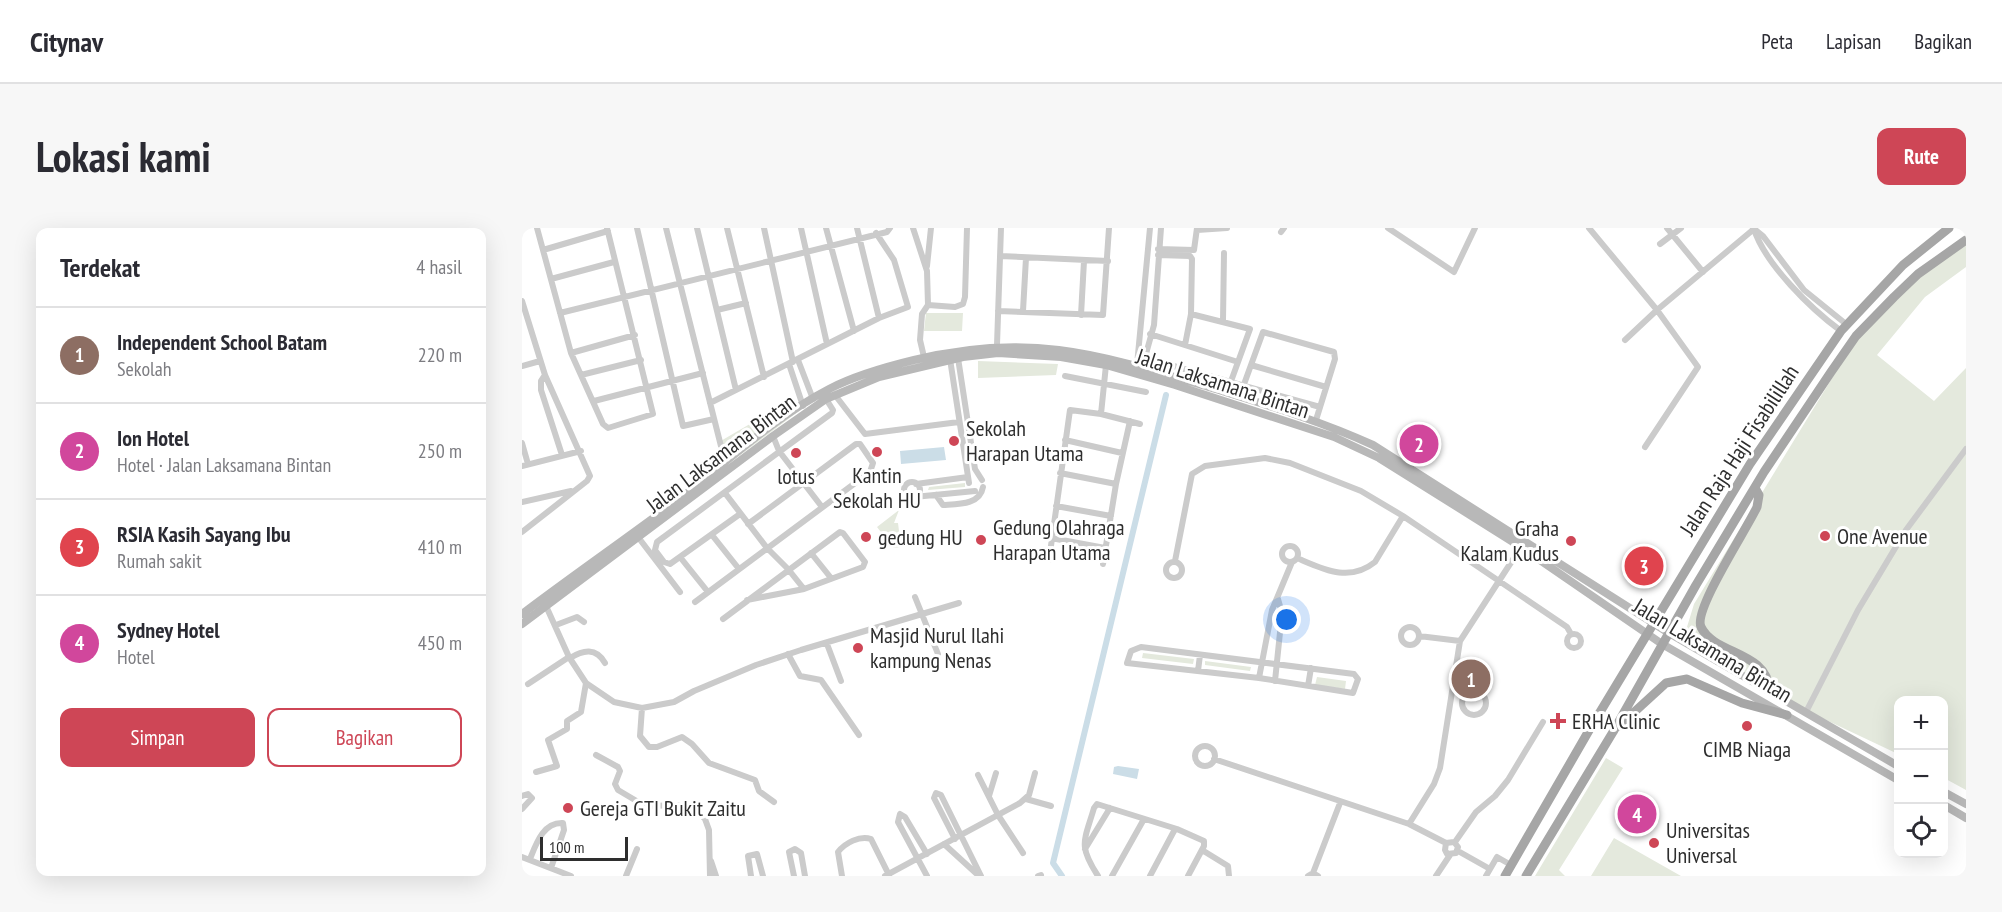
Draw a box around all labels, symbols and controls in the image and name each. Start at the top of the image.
text: Citynav [30,23,103,60]
text: Peta [1761,28,1793,55]
text: Lapisan [1826,28,1881,55]
text: Bagikan [1914,28,1972,55]
button: Rute [1877,128,1966,185]
text: Lokasi kami [36,129,211,184]
text: Terdekat [60,251,140,284]
text: 4 hasil [416,254,462,280]
text: Independent School Batam [117,328,327,356]
text: 1 [75,342,84,368]
text: 220 m [418,342,462,368]
street label: Jalan Laksamana Bintan [1132,342,1313,424]
text: Sekolah [117,356,171,382]
street label: Jalan Raja Haji Fisabilillah [1673,359,1805,541]
street label: Jalan Laksamana Bintan [640,388,801,519]
place label: Sekolah Harapan Utama [966,414,1084,467]
pin: 2 [1400,422,1438,466]
text: Ion Hotel [117,424,189,452]
marker: Sekolah Harapan Utama [947,434,961,448]
text: 2 [75,438,84,464]
text: 250 m [418,438,462,464]
marker: Kantin Sekolah HU [870,445,884,459]
marker: lotus [789,446,803,460]
text: Hotel · Jalan Laksamana Bintan [117,452,331,478]
place label: Kantin Sekolah HU [833,461,921,514]
place label: lotus [777,462,815,490]
place label: Gedung Olahraga Harapan Utama [993,513,1125,566]
place label: Graha Kalam Kudus [1460,514,1559,567]
text: RSIA Kasih Sayang Ibu [117,520,290,548]
place label: One Avenue [1837,522,1928,550]
place label: gedung HU [878,523,963,551]
marker: One Avenue [1818,529,1832,543]
marker: gedung HU [859,530,873,544]
marker: Gedung Olahraga Harapan Utama [974,533,988,547]
text: 3 [75,534,84,560]
text: 410 m [418,534,462,560]
marker: Graha Kalam Kudus [1564,534,1578,548]
pin: 3 [1624,544,1664,588]
text: Rumah sakit [117,548,202,574]
street label: Jalan Laksamana Bintan [1628,591,1797,708]
your location [1272,605,1301,634]
text: Sydney Hotel [117,616,220,644]
place label: Masjid Nurul Ilahi kampung Nenas [870,621,1004,674]
text: 4 [75,630,84,656]
text: 450 m [418,630,462,656]
marker: Masjid Nurul Ilahi kampung Nenas [851,641,865,655]
text: Hotel [117,644,155,670]
pin: 1 [1452,656,1490,702]
map controls [1894,696,1948,858]
button: + [1894,696,1948,750]
place label: ERHA Clinic [1572,707,1661,735]
button: Simpan [60,708,255,767]
button: Bagikan [267,708,462,767]
marker: ERHA Clinic [1549,712,1567,730]
marker: CIMB Niaga [1740,719,1754,733]
place label: CIMB Niaga [1703,735,1791,763]
button: − [1894,750,1948,804]
pin: 4 [1618,792,1656,836]
place label: Gereja GTI Bukit Zaitu [580,794,746,822]
marker: Gereja GTI Bukit Zaitu [561,801,575,815]
button: locate [1894,804,1948,858]
place label: Universitas Universal [1666,816,1750,869]
scale bar [540,834,628,862]
marker: Universitas Universal [1647,836,1661,850]
text: 100 m [549,837,584,857]

